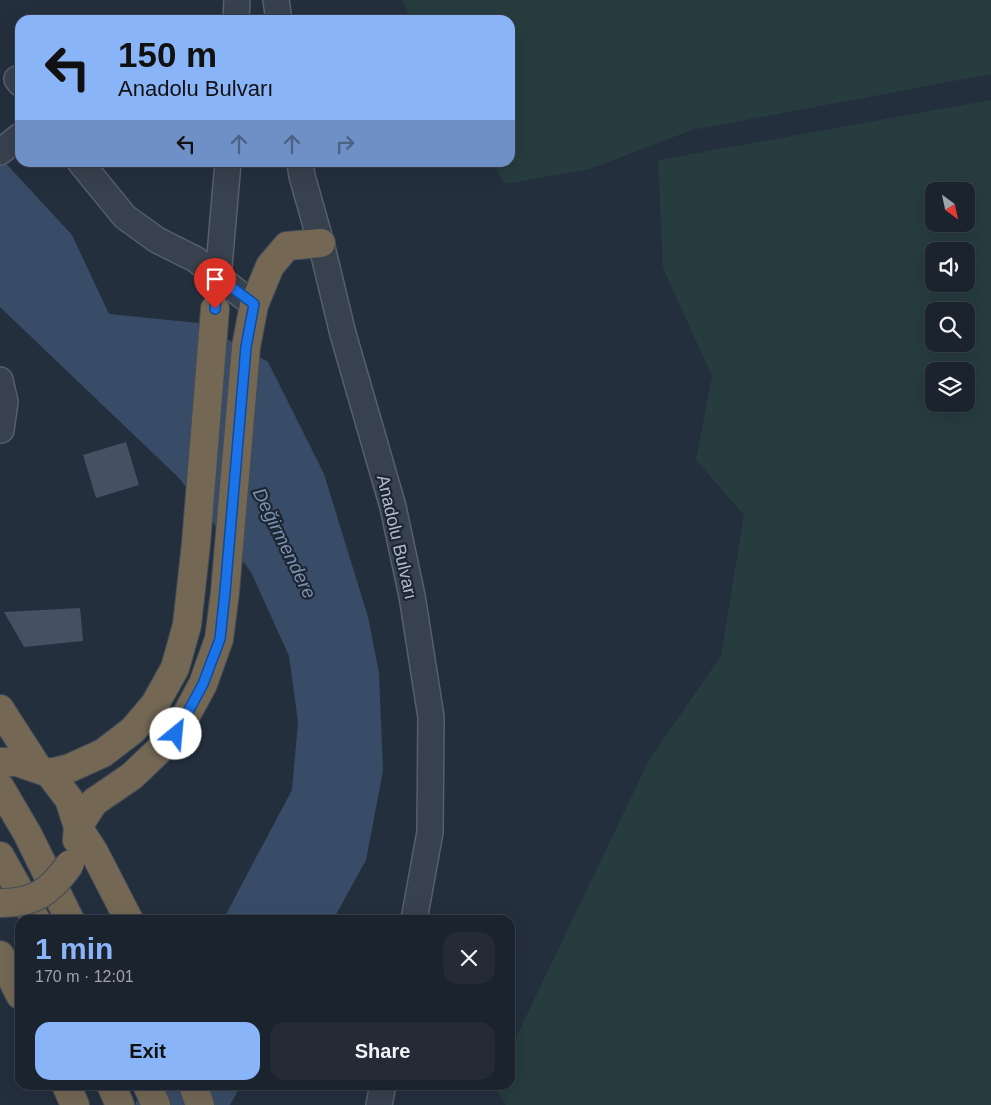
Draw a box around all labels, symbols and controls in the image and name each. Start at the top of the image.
icon: left [35,35,100,100]
text: 150 m [118,35,217,74]
text: Anadolu Bulvarı [118,76,273,101]
icon: left [172,130,200,158]
icon: ahead [225,130,253,158]
icon: ahead [278,130,306,158]
icon: right [331,130,359,158]
north arrow [925,182,975,232]
map controls [925,182,975,412]
button: sound [925,242,975,292]
pin [194,258,236,309]
icon: arrive [201,265,229,293]
button: search [925,302,975,352]
button: layers [925,362,975,412]
street label: Anadolu Bulvarı [373,473,421,601]
water label: Değirmendere [249,485,320,602]
position arrow [149,707,201,759]
text: 1 min [35,932,113,965]
button: close [443,932,495,984]
text: 170 m · 12:01 [35,968,134,985]
button: Exit [35,1022,260,1080]
button: Share [270,1022,495,1080]

